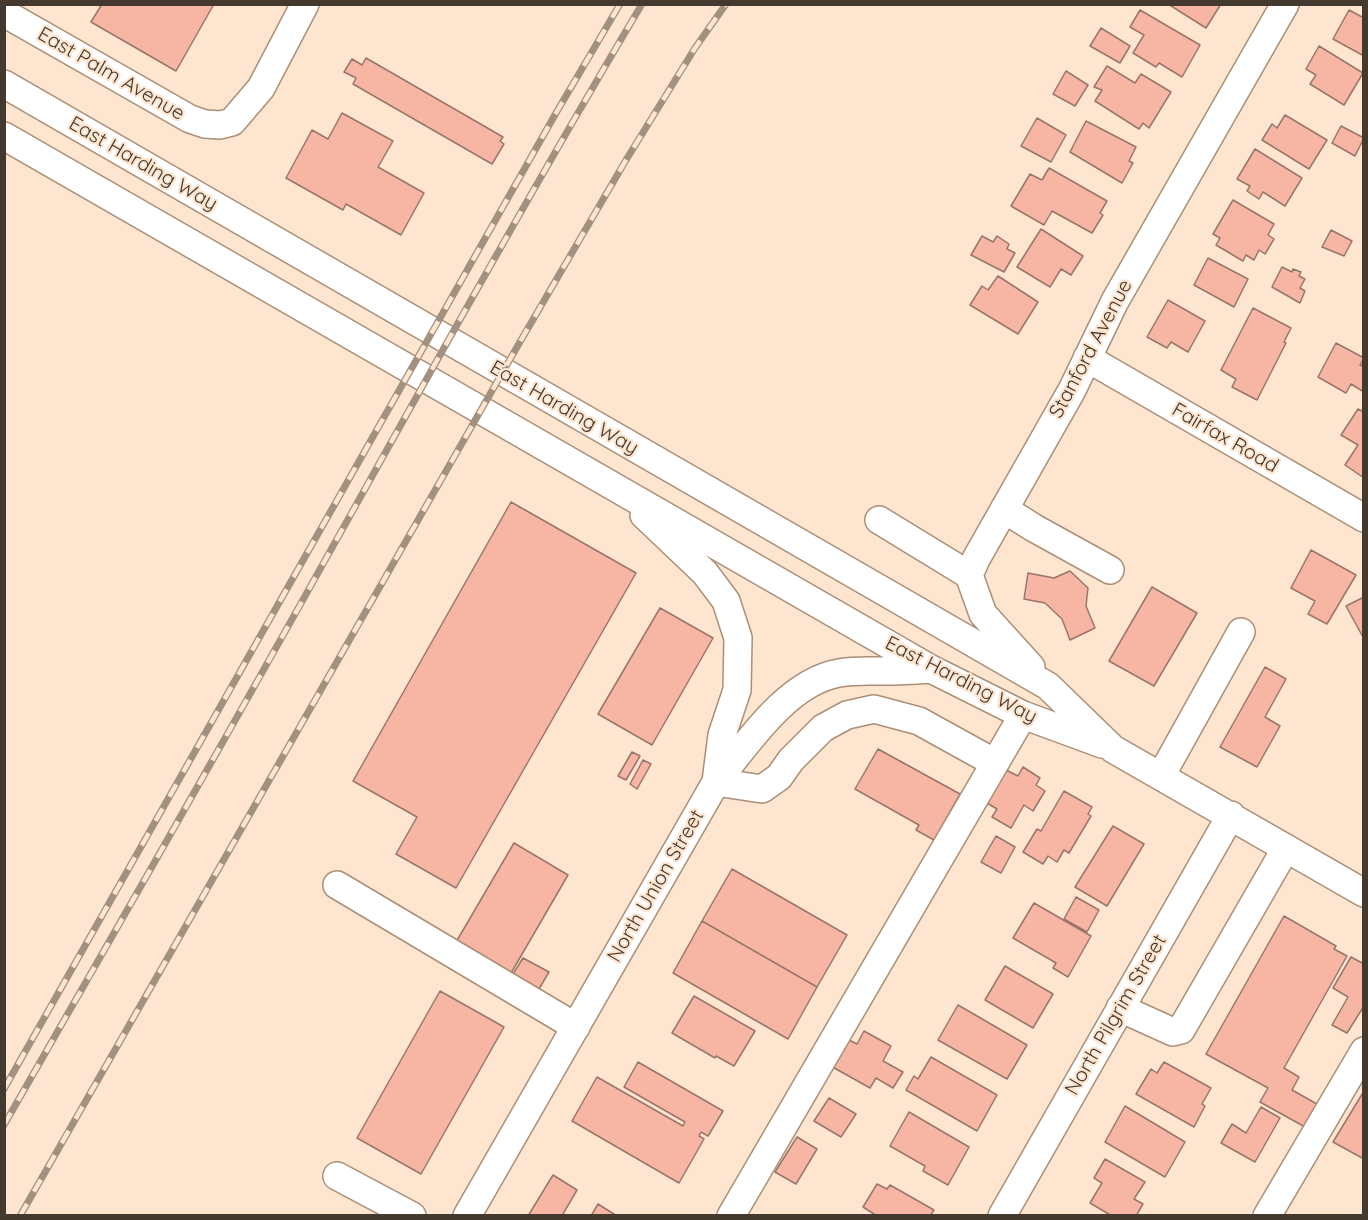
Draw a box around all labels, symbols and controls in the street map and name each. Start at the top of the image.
street label: East Palm Avenue [33,22,189,126]
street label: East Harding Way [65,112,221,216]
street label: Stanford Avenue [1044,276,1138,422]
street label: East Harding Way [486,356,642,460]
street label: Fairfax Road [1167,398,1283,478]
street label: East Harding Way [881,631,1041,729]
street label: North Union Street [603,806,709,966]
street label: North Pilgrim Street [1060,930,1172,1100]

